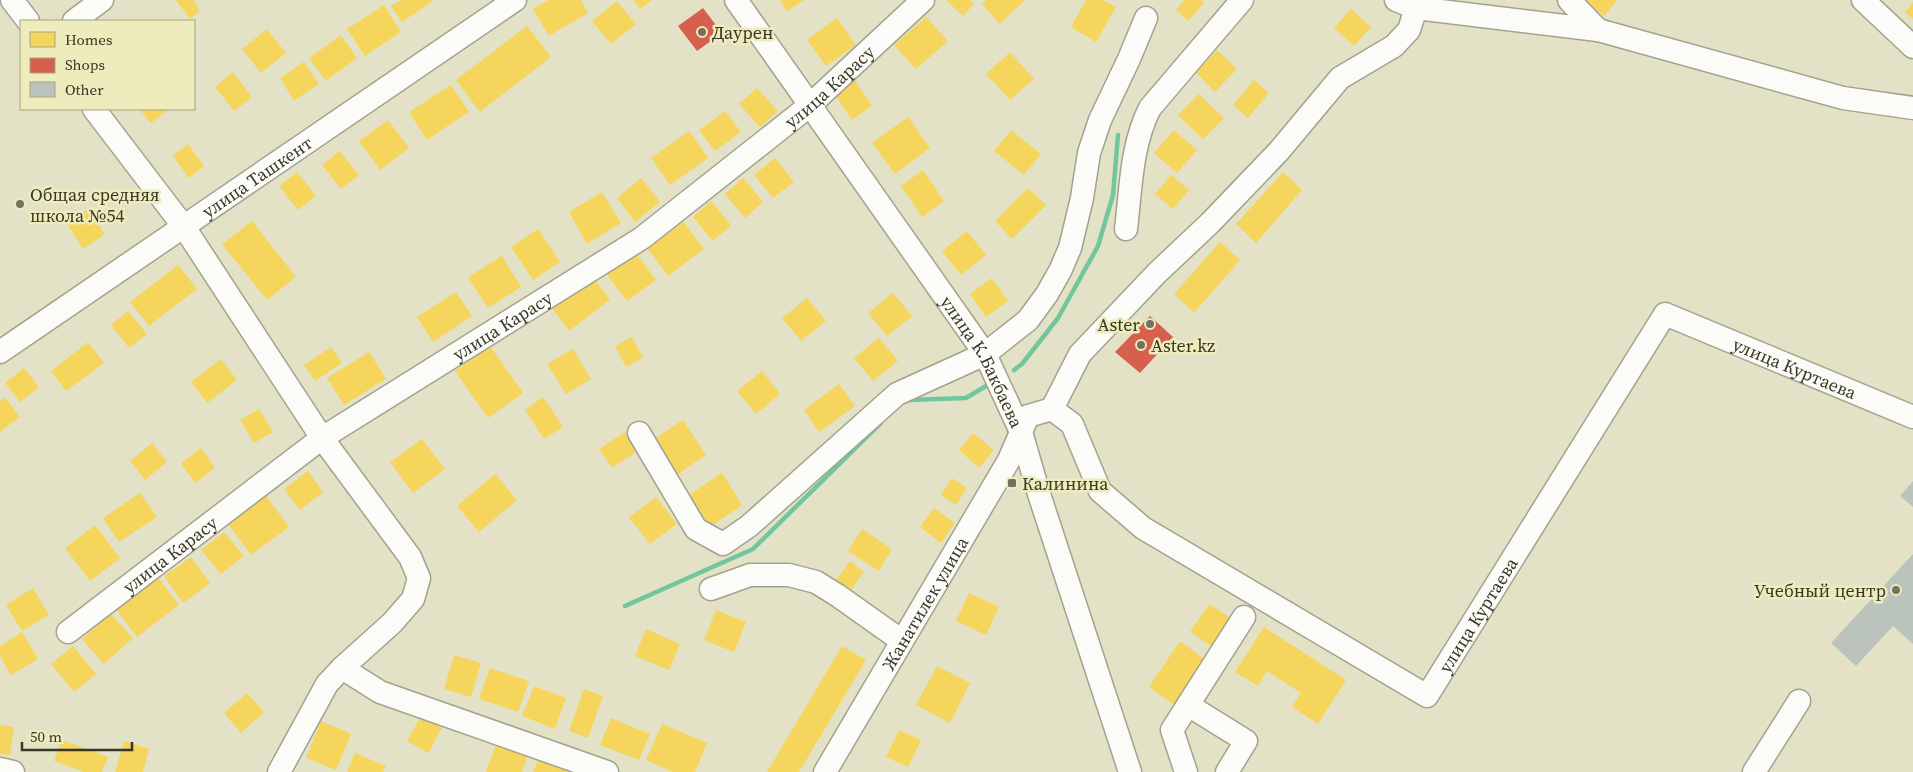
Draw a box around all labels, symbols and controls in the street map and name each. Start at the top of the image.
legend [20,20,195,110]
place label: Даурен [712,20,773,45]
marker: Даурен [696,26,708,38]
text: Homes [65,29,112,50]
street label: улица Карасу [779,39,880,133]
text: Shops [65,54,105,75]
text: Other [65,79,104,100]
street label: улица Ташкент [197,130,317,223]
place label: Общая средняя школа №54 [30,182,160,228]
marker: Общая средняя школа №54 [14,198,26,210]
street label: улица Карасу [447,284,557,366]
street label: улица К.Бакбаева [935,290,1030,432]
place label: Aster [1098,312,1140,337]
marker: Aster [1144,318,1156,330]
street label: улица Куртаева [1729,331,1861,405]
place label: Aster.kz [1151,333,1215,358]
marker: Aster.kz [1135,339,1147,351]
place label: Калинина [1022,471,1109,496]
marker: Калинина [1006,477,1018,489]
street label: улица Карасу [117,510,223,599]
street label: Жанатилек улица [875,531,974,675]
street label: улица Куртаева [1432,552,1523,677]
place label: Учебный центр [1754,578,1886,603]
marker: Учебный центр [1890,584,1902,596]
scale bar [22,720,132,752]
text: 50 m [30,726,62,747]

